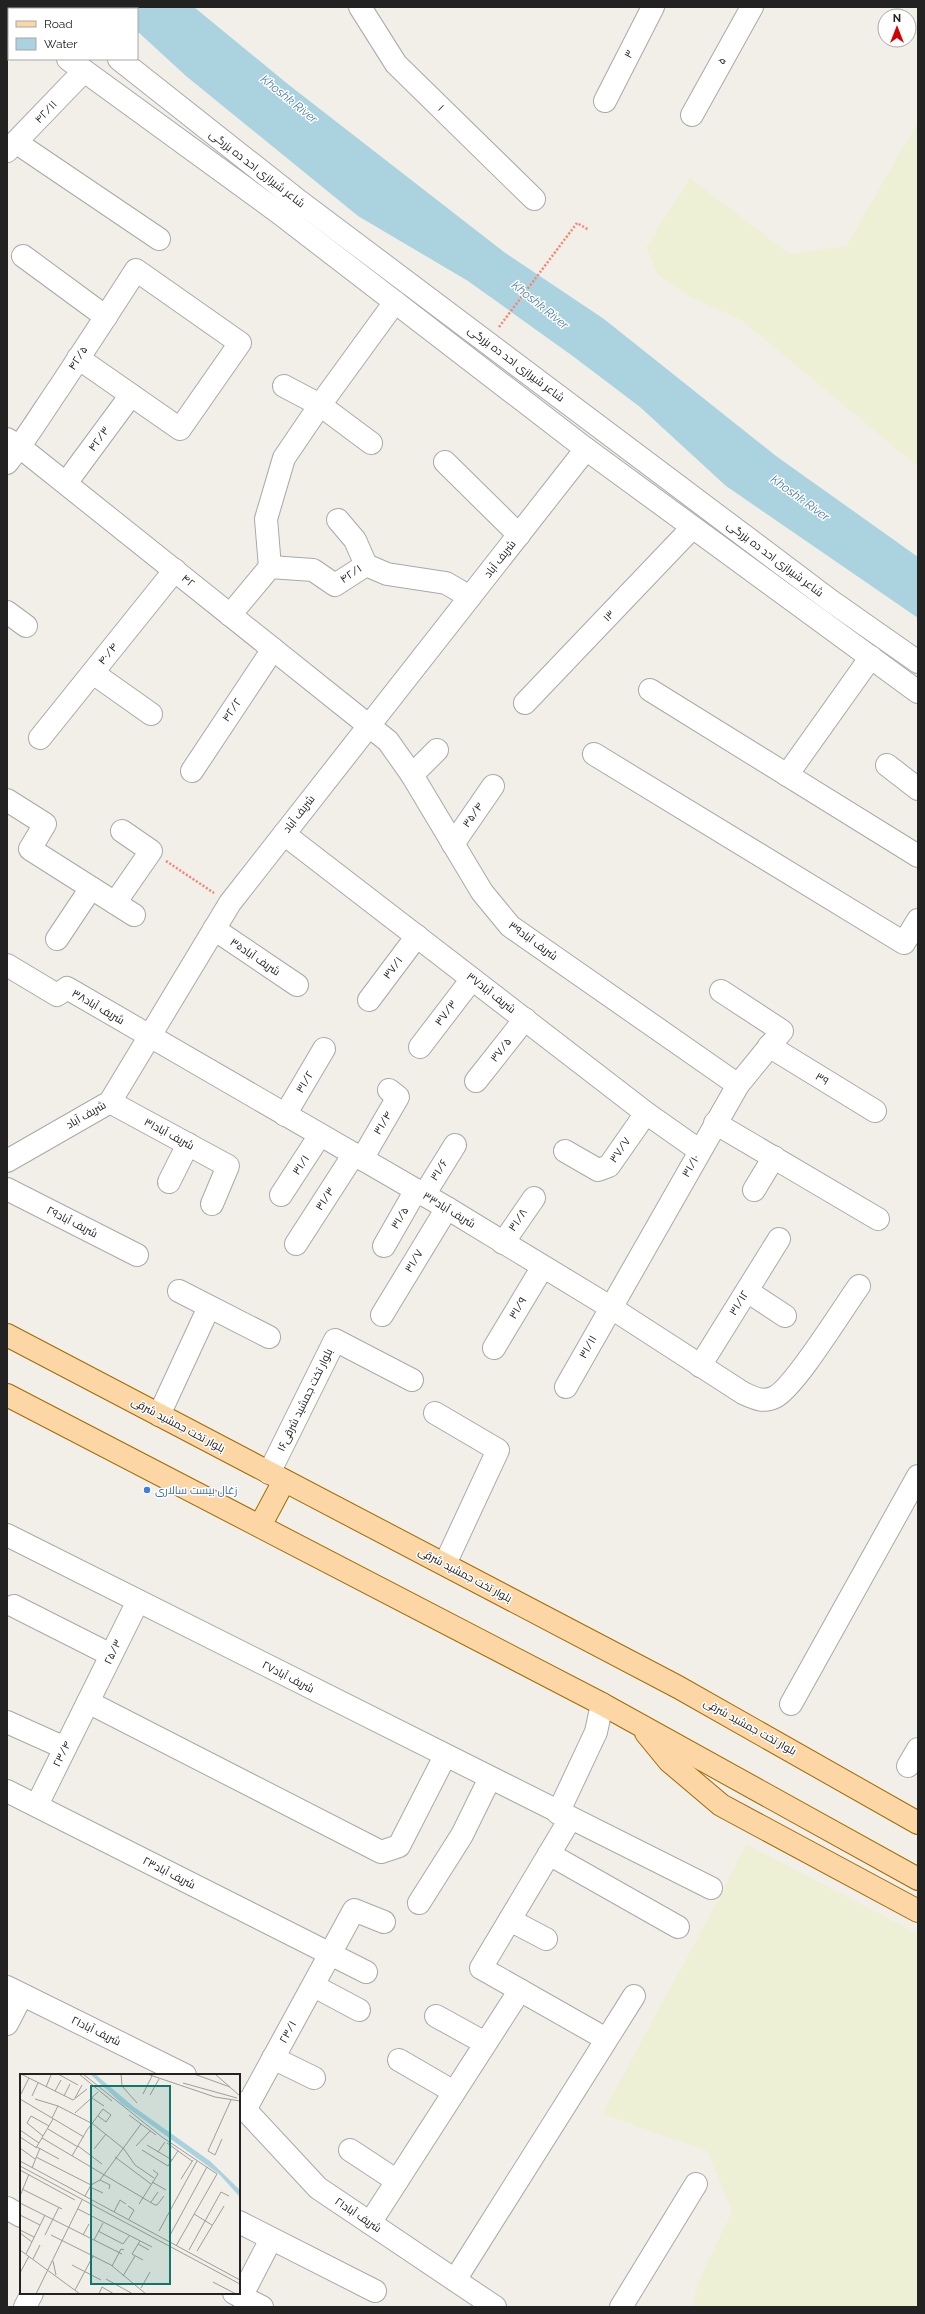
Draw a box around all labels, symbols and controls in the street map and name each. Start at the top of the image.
legend [8,8,138,60]
north arrow [877,8,917,48]
text: N [893,12,901,25]
text: Road [44,17,73,31]
text: Water [44,37,78,51]
street label: ۳ [622,48,636,60]
street label: ۵ [715,55,729,67]
water label: Khoshk River [258,72,321,127]
street label: ۴۲/۱۱ [32,98,60,126]
street label: ۱ [435,102,447,114]
street label: شاعر شیرازی احد ده بزرگی [207,128,307,210]
water label: Khoshk River [509,278,572,333]
street label: شاعر شیرازی احد ده بزرگی [465,323,567,405]
street label: ۴۲/۵ [66,344,90,372]
street label: ۴۲/۳ [86,424,112,454]
water label: Khoshk River [768,472,833,524]
street label: شاعر شیرازی احد ده بزرگی [724,518,826,600]
street label: شریف آباد [481,538,519,580]
street label: ۴۲/۱ [338,562,364,586]
street label: ۴۲ [179,572,197,590]
street label: ۱۳ [601,608,617,624]
street label: ۴۰/۴ [95,641,121,667]
street label: ۴۲/۲ [219,696,245,724]
street label: شریف آباد [280,793,318,835]
street label: ۳۵/۴ [460,800,486,830]
street label: شریف آباد۳۹ [506,919,560,963]
street label: شریف آباد۳۵ [228,936,282,978]
street label: ۳۷/۱ [380,954,406,982]
street label: شریف آباد۳۷ [464,970,518,1016]
street label: شریف آباد۳۸ [69,987,127,1027]
street label: ۳۷/۳ [432,998,460,1028]
street label: ۳۷/۵ [488,1035,514,1065]
street label: ۳۱/۲ [293,1069,317,1095]
street label: ۳۹ [813,1070,831,1088]
street label: شریف آباد [64,1098,108,1132]
street label: ۳۱/۴ [371,1109,395,1137]
street label: شریف آباد۳۱ [142,1115,196,1153]
street label: ۳۷/۷ [607,1135,633,1165]
street label: ۳۱/۱ [290,1153,312,1177]
street label: ۳۱/۱۰ [679,1153,703,1179]
street label: ۳۱/۶ [427,1157,451,1183]
street label: ۳۱/۳ [313,1185,337,1213]
street label: شریف آباد۳۳ [420,1189,478,1231]
street label: شریف آباد۲۹ [44,1204,100,1240]
street label: ۳۱/۵ [388,1205,412,1231]
street label: ۳۱/۸ [506,1206,530,1234]
street label: ۳۱/۷ [402,1247,426,1275]
street label: ۳۱/۱۲ [726,1288,752,1318]
street label: ۳۱/۹ [506,1295,530,1321]
street label: ۳۱/۱۱ [576,1333,600,1361]
street label: بلوار تخت جمشید شرقی۱۶ [274,1346,336,1453]
street label: بلوار تخت جمشید شرقی [129,1395,227,1455]
place label: زغال بیست سالاری [155,1484,237,1497]
marker: زغال بیست سالاری [142,1485,152,1495]
street label: بلوار تخت جمشید شرقی [416,1545,514,1605]
street label: ۲۵/۳ [101,1638,125,1666]
street label: شریف آباد۲۷ [260,1658,316,1696]
street label: بلوار تخت جمشید شرقی [701,1696,799,1758]
street label: ۲۳/۴ [50,1739,74,1769]
street label: شریف آباد۲۳ [141,1854,197,1892]
street label: شریف آباد۲۱ [69,2013,123,2049]
street label: ۲۳/۱ [277,2019,299,2045]
inset map [20,2074,240,2294]
street label: شریف آباد۲۱ [332,2195,384,2235]

